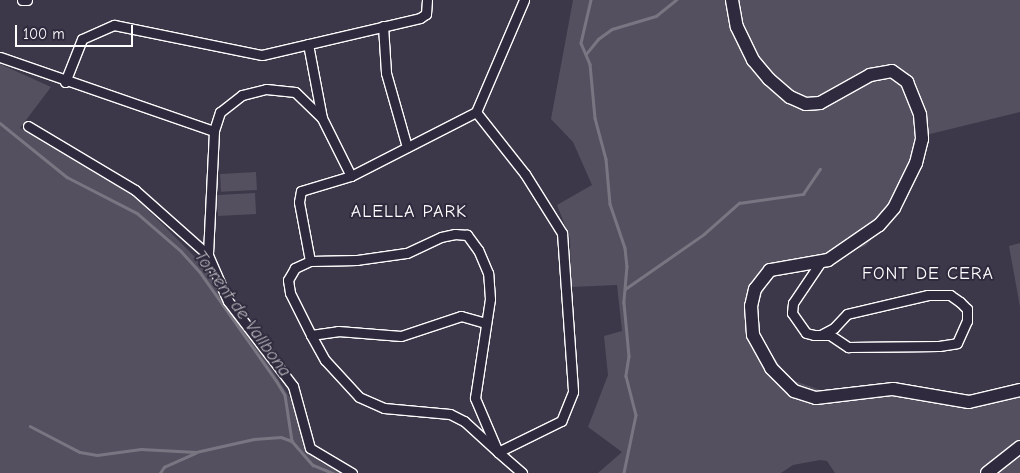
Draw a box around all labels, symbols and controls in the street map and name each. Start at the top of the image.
scale bar [18,15,135,47]
text: 100 m [23,25,65,43]
district label: ALELLA PARK [349,201,469,223]
water label: Torrent de Vallbona [189,247,295,381]
district label: FONT DE CERA [860,263,996,285]

